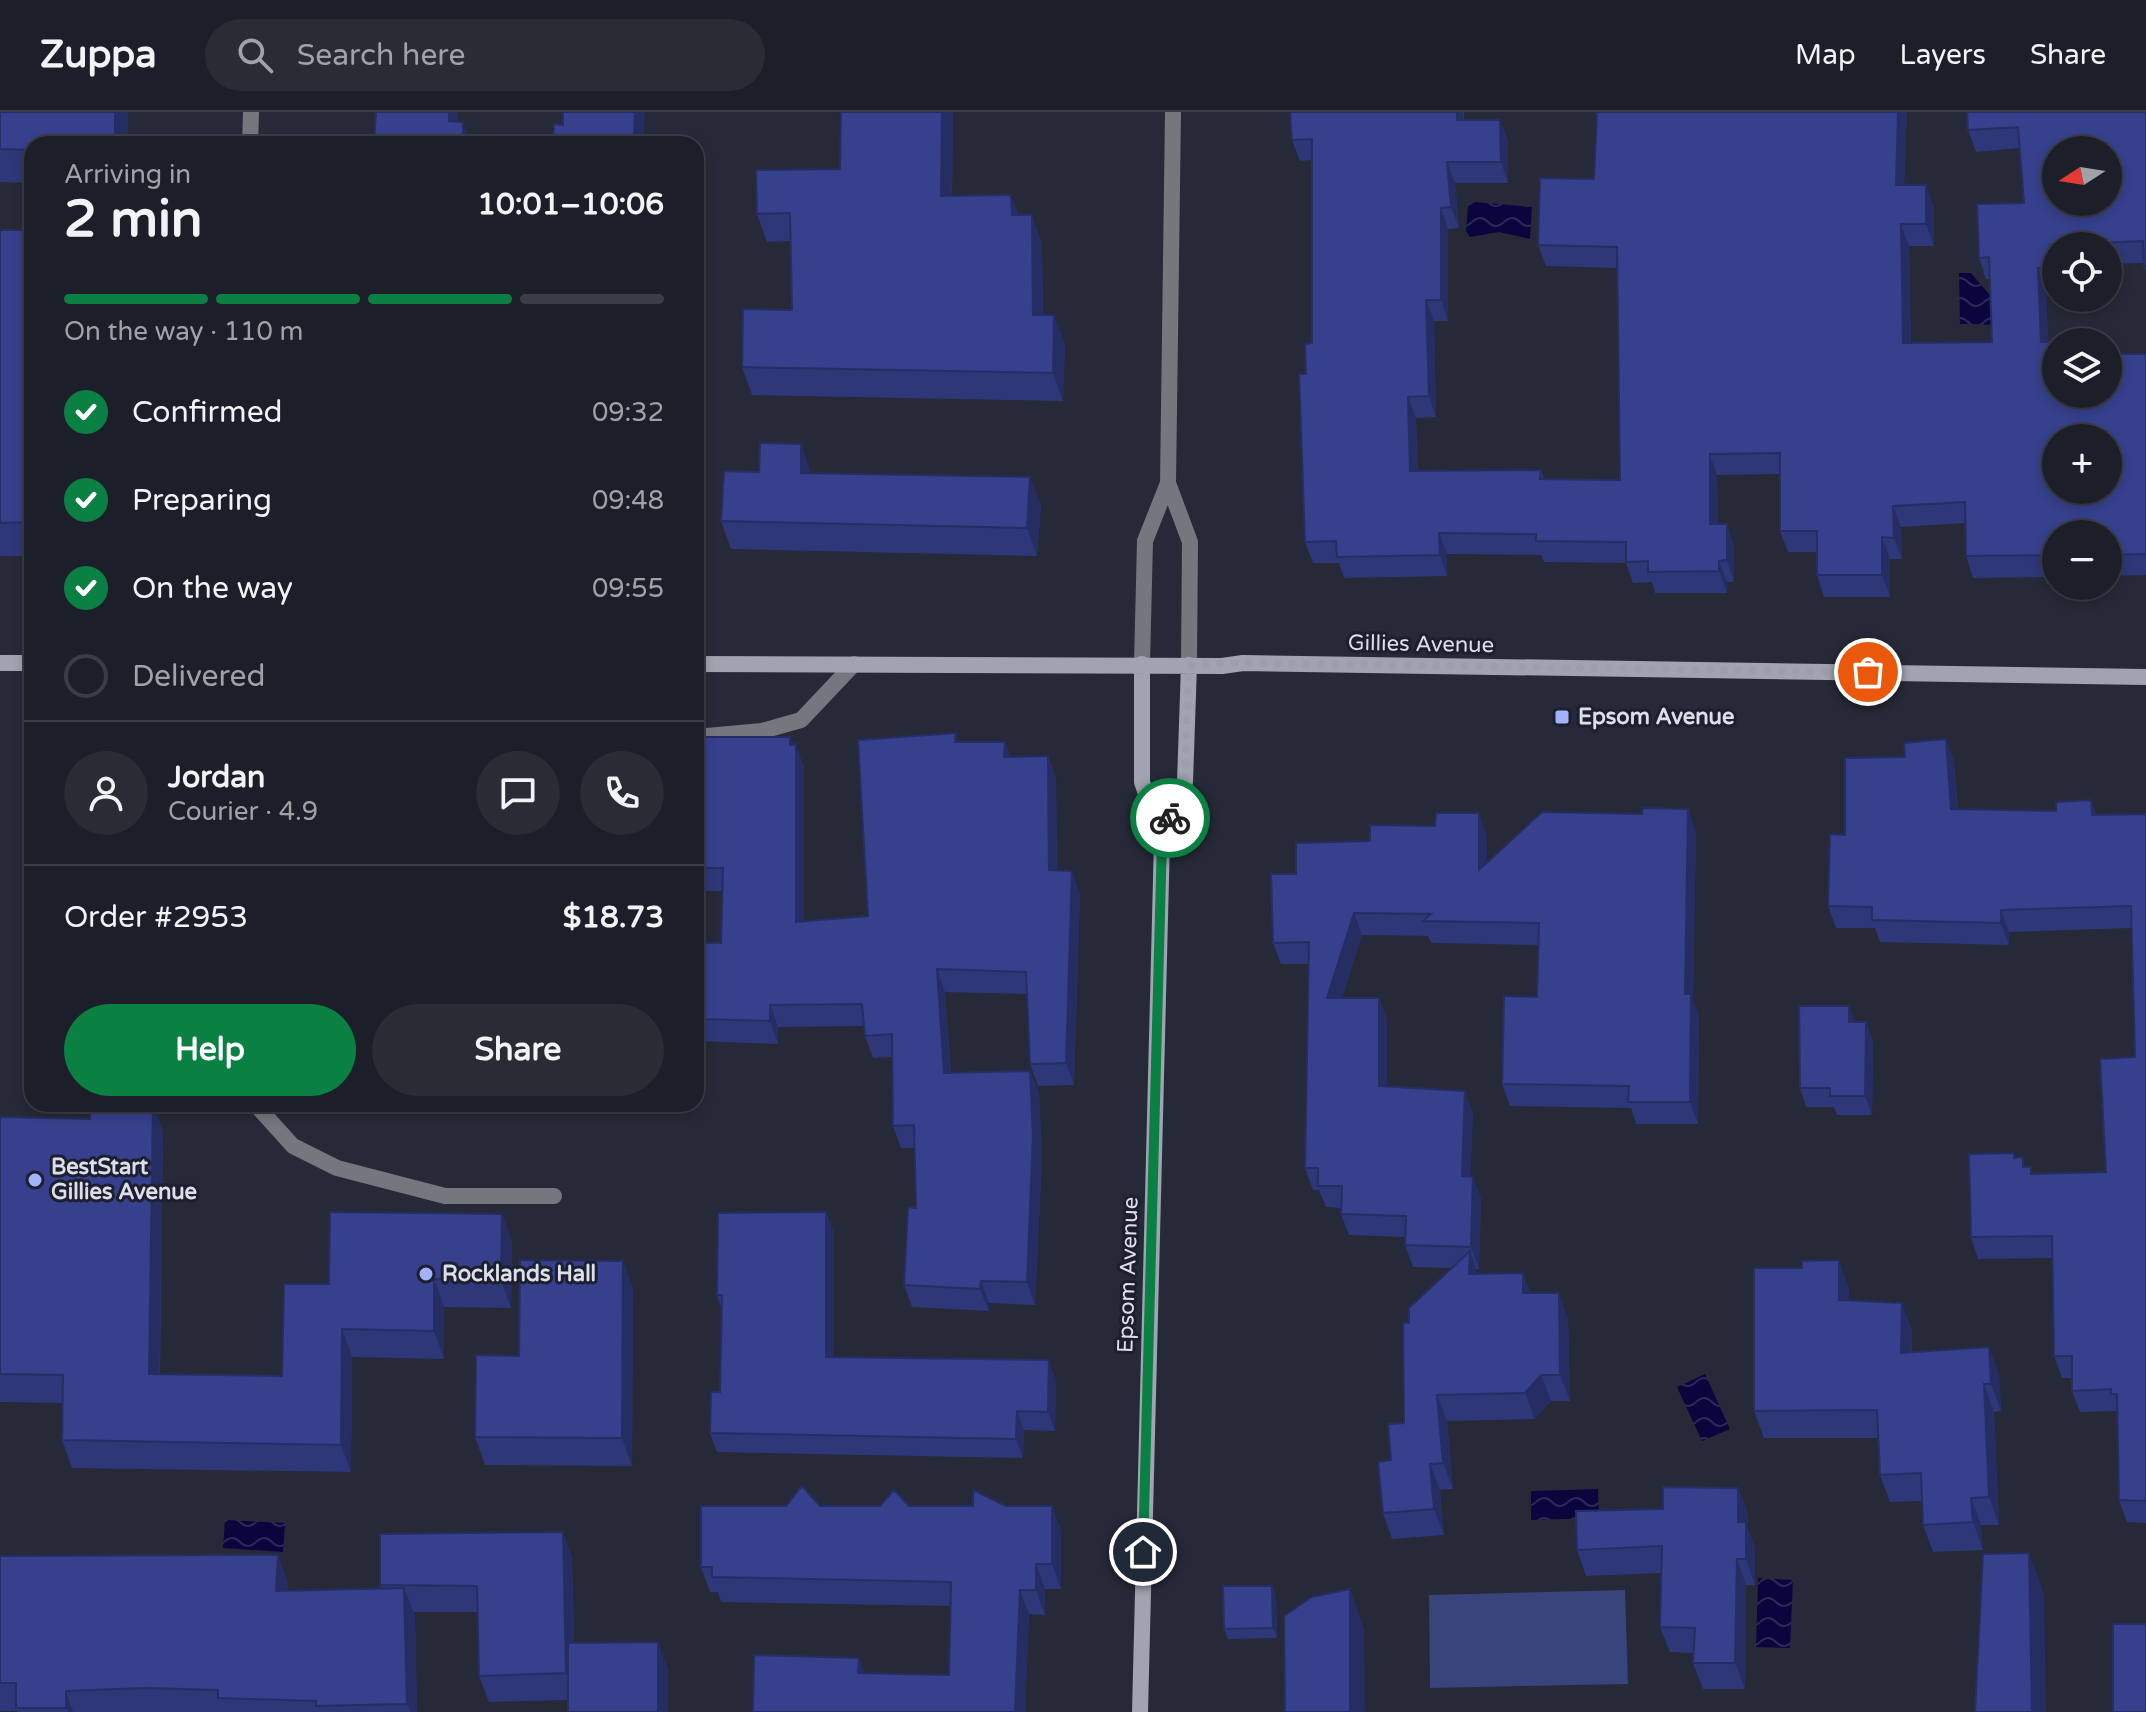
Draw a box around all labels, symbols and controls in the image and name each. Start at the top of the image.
search box [205,19,765,91]
text: Zuppa [40,32,157,78]
icon: search [233,33,277,77]
text: Search here [297,37,465,74]
text: Map [1795,38,1856,72]
text: Layers [1900,38,1986,72]
text: Share [2030,38,2106,72]
north arrow [2042,136,2122,216]
map controls [2042,136,2122,600]
text: Arriving in [64,159,191,190]
text: 10:01–10:06 [477,186,664,223]
text: 2 min [64,188,203,251]
button: locate [2042,232,2122,312]
text: On the way · 110 m [64,316,303,347]
button: layers [2042,328,2122,408]
icon: check [64,390,108,434]
text: Confirmed [132,394,283,431]
text: 09:32 [592,397,664,428]
button: + [2042,424,2122,504]
icon: check [64,478,108,522]
text: Preparing [132,482,272,519]
text: 09:48 [592,485,664,516]
button: − [2042,520,2122,600]
icon: check [64,566,108,610]
text: On the way [132,570,293,607]
text: 09:55 [592,573,664,604]
street label: Gillies Avenue [1348,630,1494,658]
pin [1834,638,1902,706]
icon: bag [1846,650,1890,694]
text: Delivered [132,658,266,695]
place label: Epsom Avenue [1578,704,1734,730]
marker: Epsom Avenue [1553,708,1571,726]
button: person [64,751,148,835]
button: chat [476,751,560,835]
button: phone [580,751,664,835]
text: Jordan [168,759,265,796]
courier [1130,778,1210,858]
text: Courier · 4.9 [168,796,318,827]
icon: bike [1148,796,1192,840]
text: Order #2953 [64,899,248,936]
text: $18.73 [563,899,664,936]
button: Help [64,1004,356,1096]
button: Share [372,1004,664,1096]
place label: BestStart Gillies Avenue [51,1154,197,1205]
marker: BestStart Gillies Avenue [26,1171,44,1189]
street label: Epsom Avenue [1112,1196,1144,1354]
place label: Rocklands Hall [442,1261,596,1287]
marker: Rocklands Hall [417,1265,435,1283]
pin [1109,1518,1177,1586]
icon: home [1121,1530,1165,1574]

